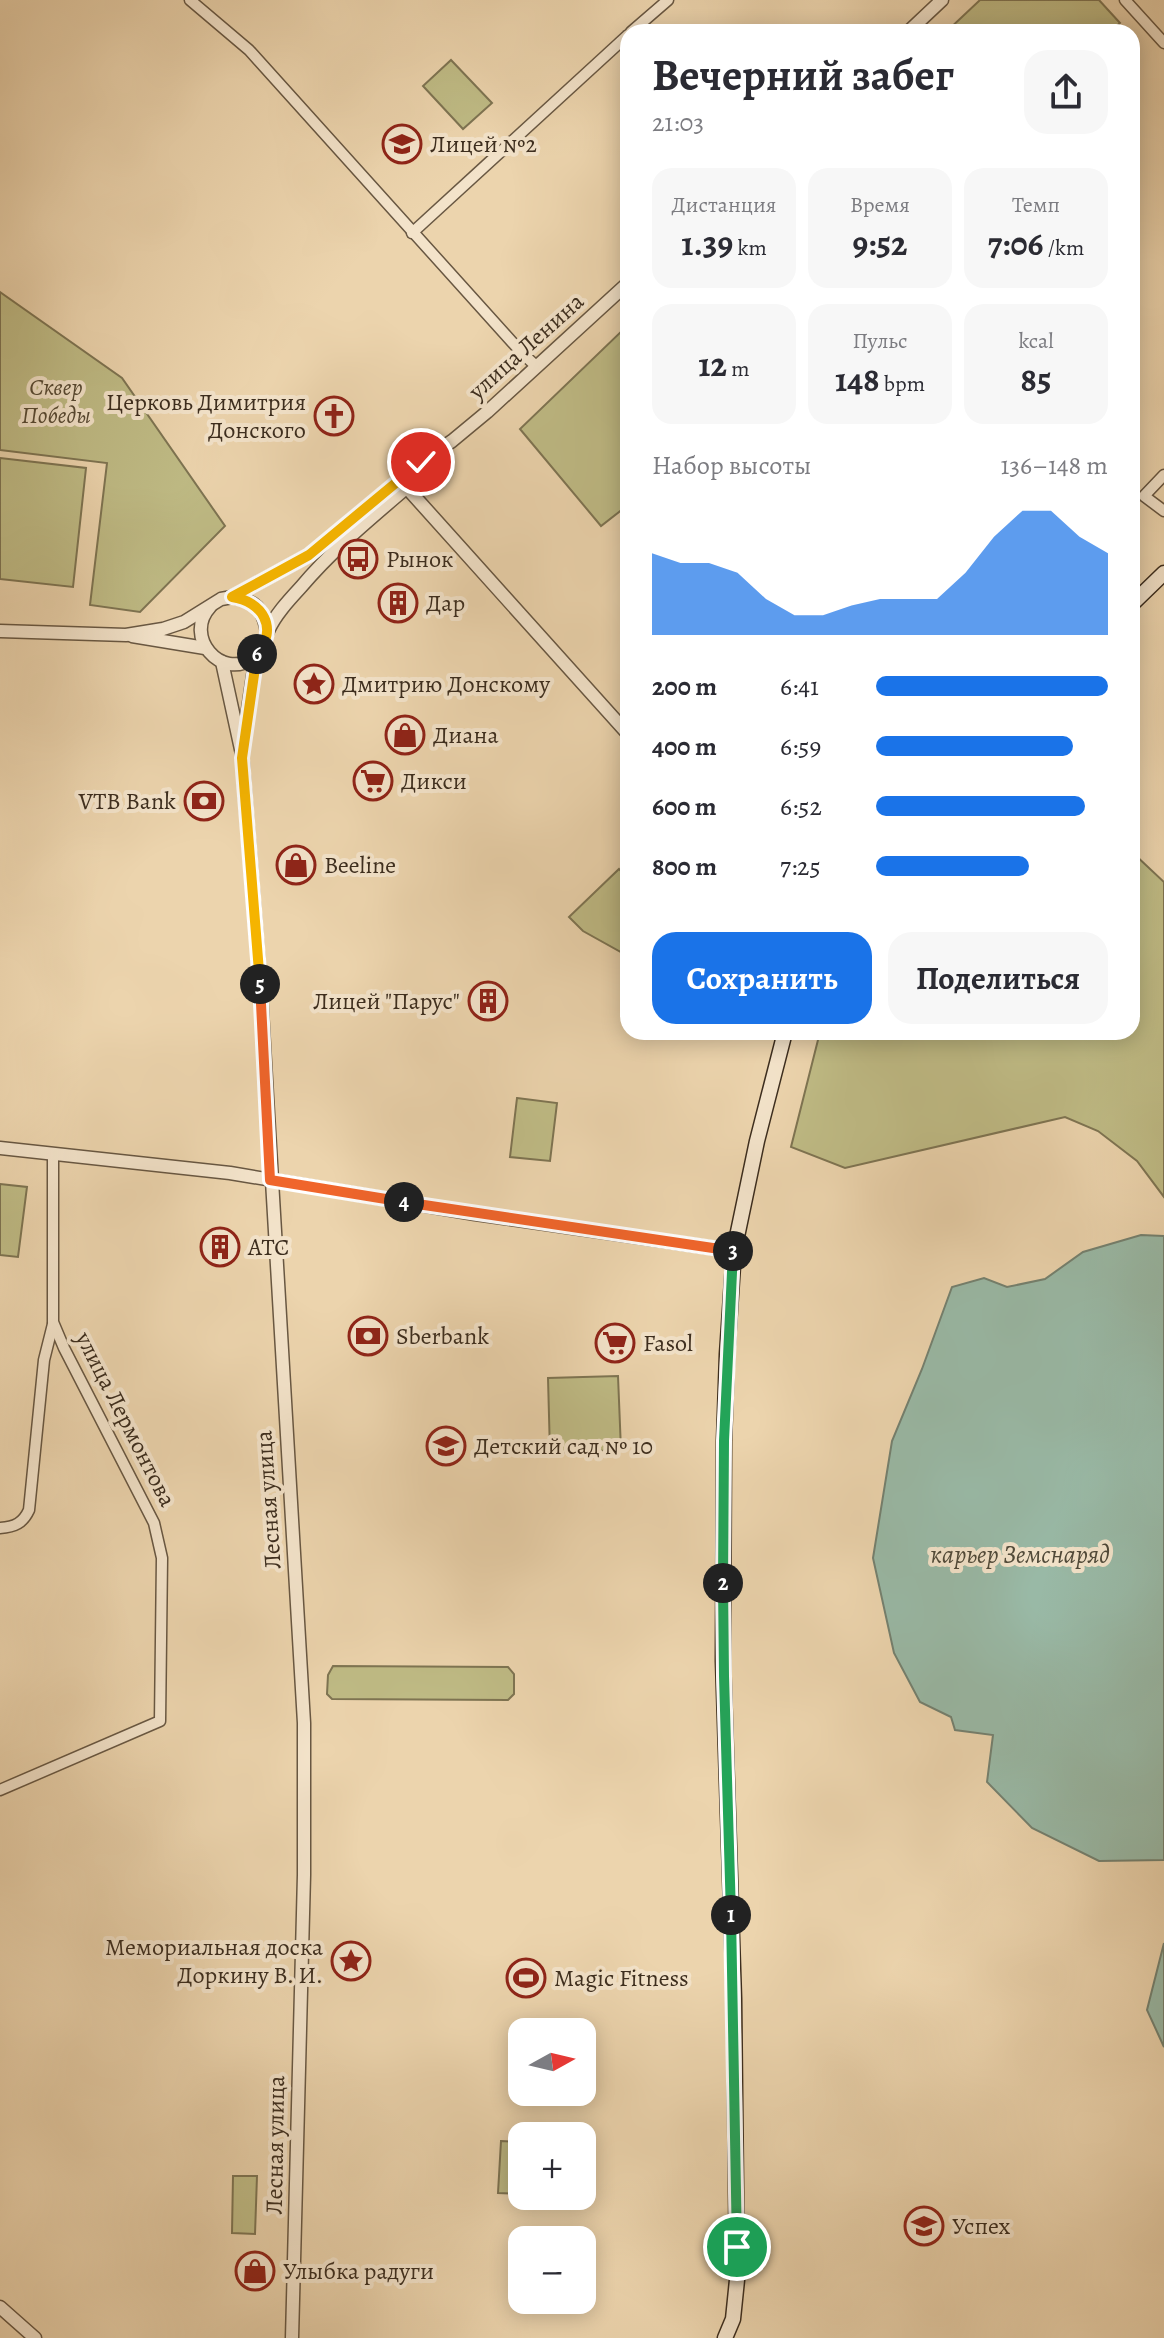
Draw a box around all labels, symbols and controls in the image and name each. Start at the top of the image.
text: Вечерний забег [652,45,954,105]
button: share [1024,50,1108,134]
text: 21:03 [652,105,704,140]
school or university icon: Лицей №2 [381,123,423,165]
place label: Лицей №2 [430,128,537,160]
text: Дистанция [672,190,776,220]
text: Время [850,190,910,220]
text: Темп [1012,190,1060,220]
text: 1.39 [681,220,733,267]
text: 9:52 [853,220,907,267]
text: 7:06 [988,220,1043,267]
text: km [733,233,767,263]
text: /km [1043,233,1084,263]
street label: улица Ленина [461,286,591,407]
text: Пульс [852,326,908,356]
text: kcal [1018,326,1054,356]
text: 12 [698,341,727,388]
text: m [727,354,750,384]
text: 148 [835,356,880,403]
text: 85 [1021,356,1051,403]
text: bpm [880,369,925,399]
park label: Сквер Победы [21,371,91,431]
place label: Церковь Димитрия Донского [106,386,306,446]
church icon: Церковь Димитрия Донского [313,395,355,437]
pin [387,428,455,496]
icon: check [399,440,443,484]
text: Набор высоты [652,448,811,483]
text: 136–148 m [1000,448,1108,483]
bus stop icon: Рынок [337,538,379,580]
place label: Рынок [386,543,454,575]
building icon: Дар [377,582,419,624]
place label: Дар [426,587,465,619]
pin: 6 [237,634,277,674]
text: 6 [252,639,262,669]
place icon: Дмитрию Донскому [293,663,335,705]
place label: Дмитрию Донскому [342,668,550,700]
text: 200 m [652,669,717,704]
text: 6:41 [780,669,819,704]
shop icon: Диана [384,714,426,756]
place label: Диана [433,719,499,751]
text: 400 m [652,729,717,764]
text: 6:59 [780,729,821,764]
supermarket icon: Дикси [352,760,394,802]
place label: Дикси [401,765,467,797]
bank icon: VTB Bank [183,780,225,822]
place label: VTB Bank [78,785,176,817]
text: 600 m [652,789,717,824]
text: 6:52 [780,789,822,824]
shop icon: Beeline [275,844,317,886]
place label: Beeline [324,849,396,881]
text: 800 m [652,849,717,884]
text: 7:25 [780,849,821,884]
button: Сохранить [652,932,872,1024]
button: Поделиться [888,932,1108,1024]
pin: 5 [240,964,280,1004]
text: 5 [255,969,265,999]
building icon: Лицей "Парус" [467,980,509,1022]
place label: Лицей "Парус" [313,985,460,1017]
pin: 4 [384,1182,424,1222]
text: 4 [399,1187,409,1217]
building icon: АТС [199,1226,241,1268]
place label: АТС [247,1231,289,1263]
pin: 3 [713,1231,753,1271]
text: 3 [728,1236,738,1266]
bank icon: Sberbank [347,1315,389,1357]
place label: Sberbank [396,1320,489,1352]
supermarket icon: Fasol [594,1322,636,1364]
street label: улица Лермонтова [68,1325,184,1512]
place label: Fasol [643,1327,693,1359]
school or university icon: Детский сад № 10 [425,1425,467,1467]
street label: Лесная улица [247,1429,289,1571]
place label: Детский сад № 10 [474,1430,653,1462]
water label: карьер Земснаряд [930,1537,1110,1572]
pin: 2 [703,1563,743,1603]
text: 2 [718,1568,728,1598]
pin: 1 [711,1895,751,1935]
text: 1 [727,1900,735,1930]
place label: Мемориальная доска Доркину В. И. [105,1931,323,1991]
place icon: Мемориальная доска Доркину В. И. [330,1940,372,1982]
sports icon: Magic Fitness [505,1957,547,1999]
place label: Magic Fitness [554,1962,689,1994]
north arrow [508,2018,596,2106]
map controls [508,2018,596,2314]
street label: Лесная улица [258,2075,292,2215]
button: + [508,2122,596,2210]
school or university icon: Успех [903,2205,945,2247]
place label: Успех [952,2210,1011,2242]
pin [703,2213,771,2281]
icon: arrive [715,2225,759,2269]
button: − [508,2226,596,2314]
shop icon: Улыбка радуги [234,2250,276,2292]
place label: Улыбка радуги [283,2255,434,2287]

